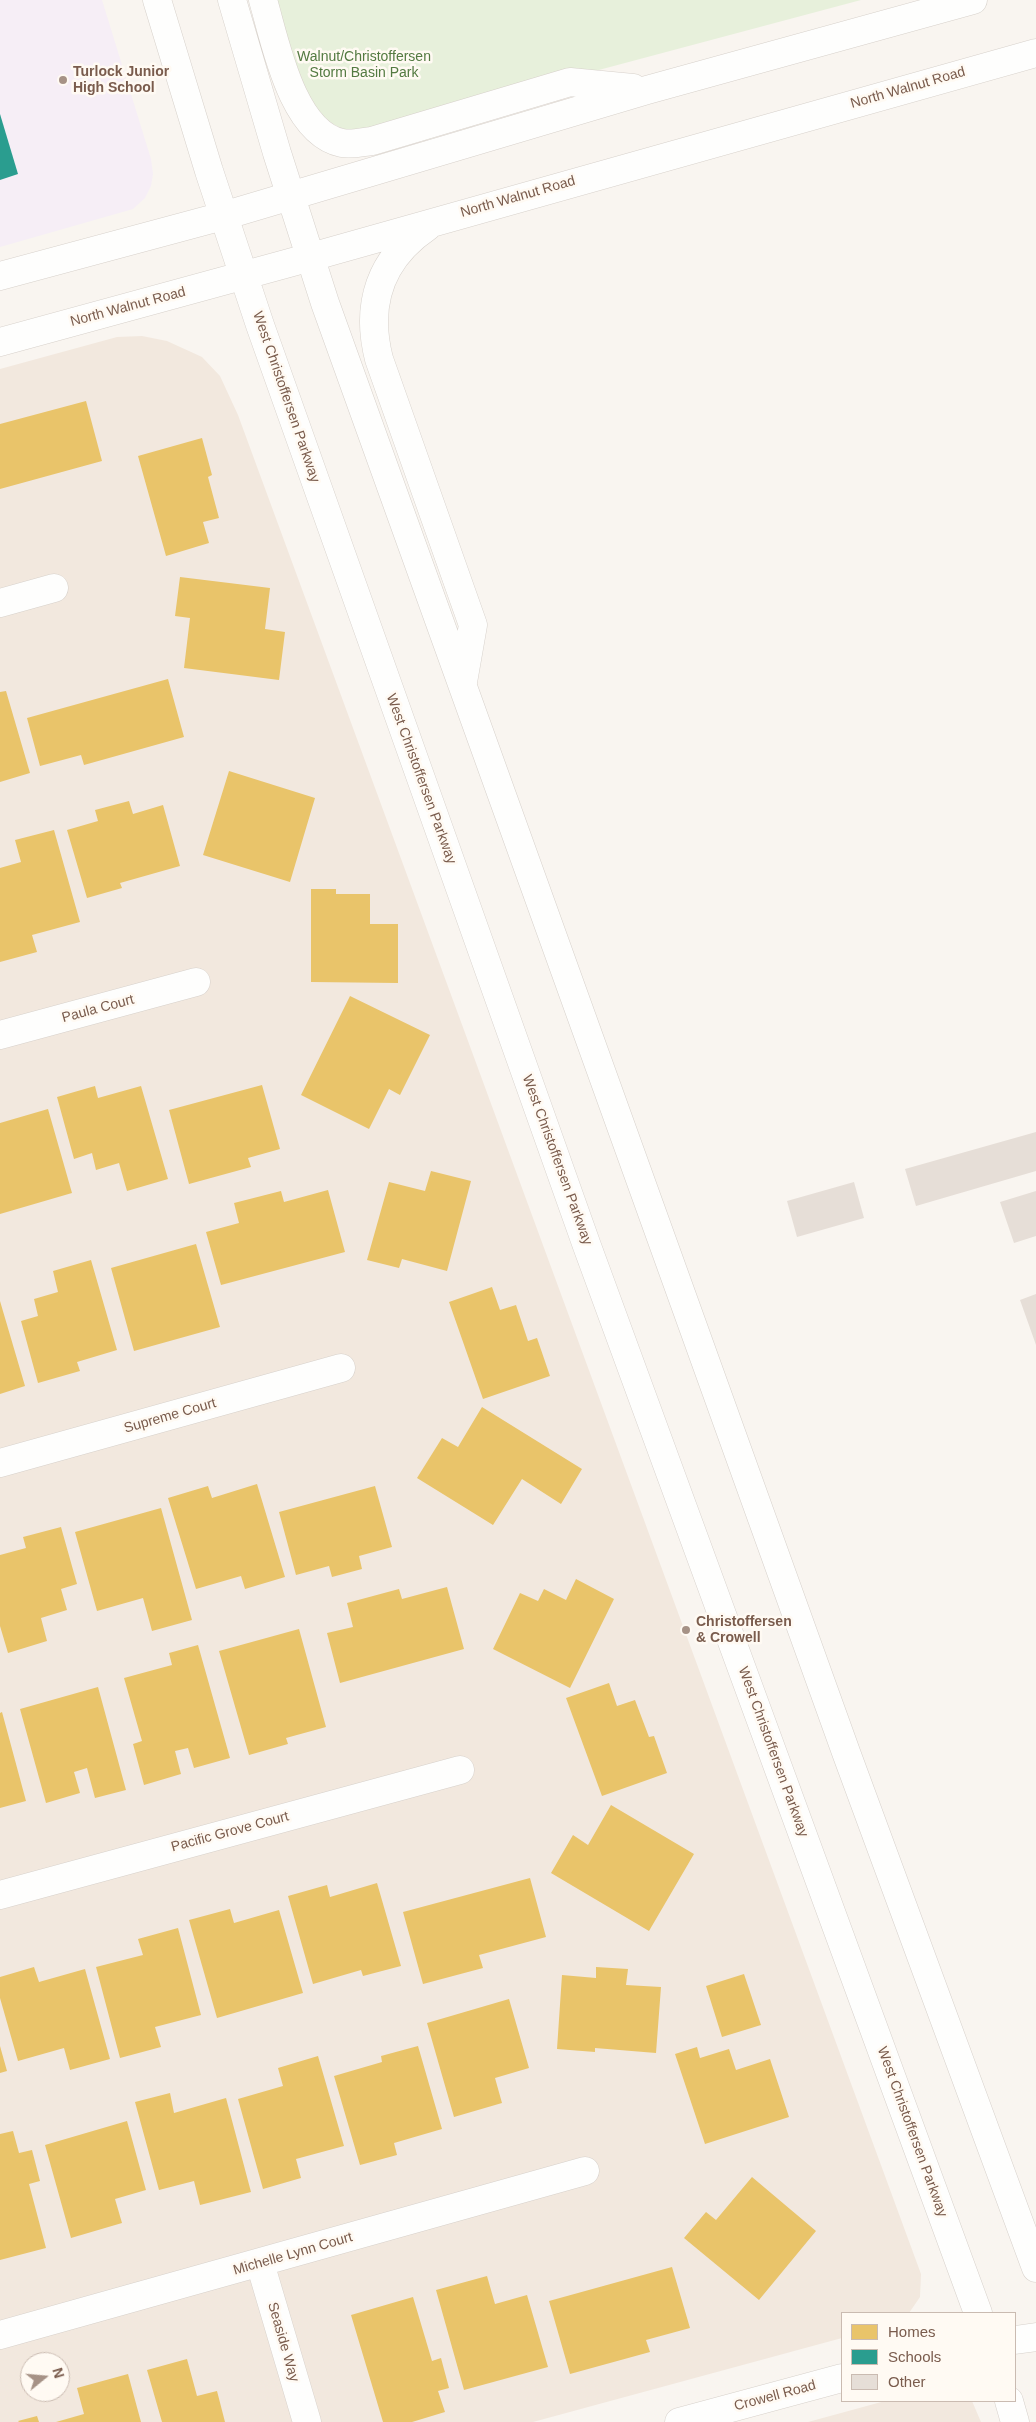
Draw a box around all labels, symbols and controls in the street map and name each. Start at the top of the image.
park label: Walnut/Christoffersen Storm Basin Park [297,49,431,82]
place label: Turlock Junior High School [73,64,169,96]
street label: North Walnut Road [849,64,967,112]
marker: Turlock Junior High School [57,74,69,86]
street label: North Walnut Road [459,173,577,221]
street label: North Walnut Road [69,284,187,330]
street label: West Christoffersen Parkway [249,309,323,485]
street label: West Christoffersen Parkway [382,692,460,866]
street label: Paula Court [60,991,136,1027]
street label: West Christoffersen Parkway [518,1073,596,1247]
street label: Supreme Court [122,1395,218,1437]
place label: Christoffersen & Crowell [696,1614,792,1646]
marker: Christoffersen & Crowell [680,1624,692,1636]
street label: West Christoffersen Parkway [734,1665,812,1839]
street label: Pacific Grove Court [169,1808,291,1856]
street label: West Christoffersen Parkway [873,2045,951,2219]
street label: Michelle Lynn Court [231,2229,355,2279]
street label: Seaside Way [264,2300,302,2384]
legend [841,2312,1016,2402]
text: Homes [888,2323,936,2340]
text: Schools [888,2348,941,2365]
north arrow [20,2352,70,2402]
text: N [49,2366,68,2380]
text: Other [888,2373,926,2390]
street label: Crowell Road [732,2377,818,2415]

